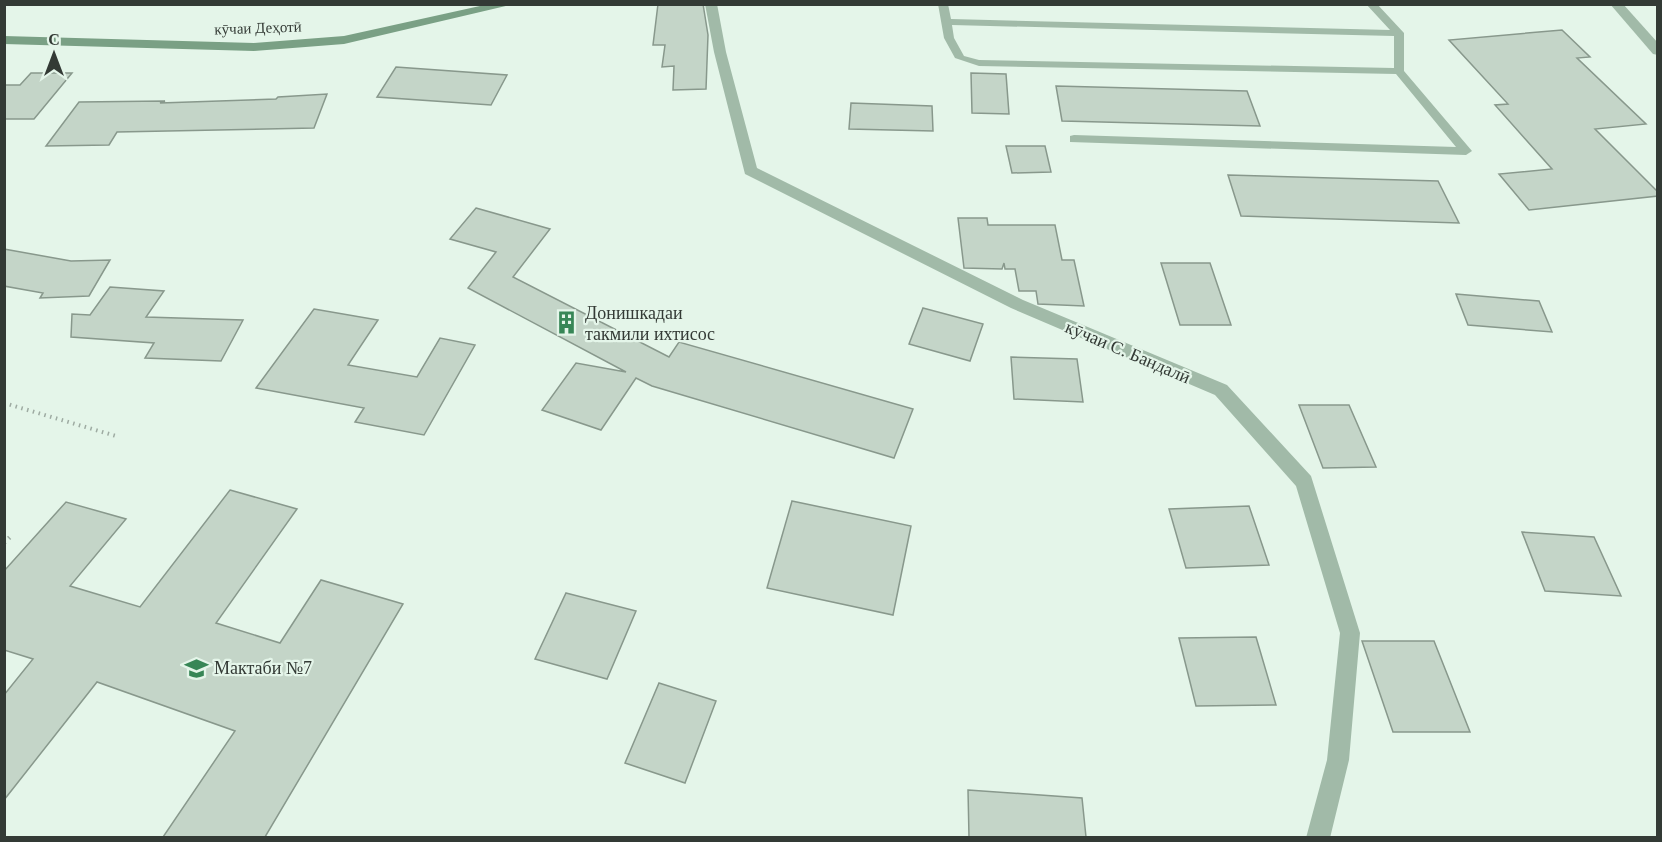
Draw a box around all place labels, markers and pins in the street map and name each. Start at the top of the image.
place label: Донишкадаи такмили ихтисос [585,303,715,344]
building icon: Донишкадаи такмили ихтисос [554,310,580,336]
school or university icon: Мактаби №7 [183,655,209,681]
place label: Мактаби №7 [214,658,312,678]

